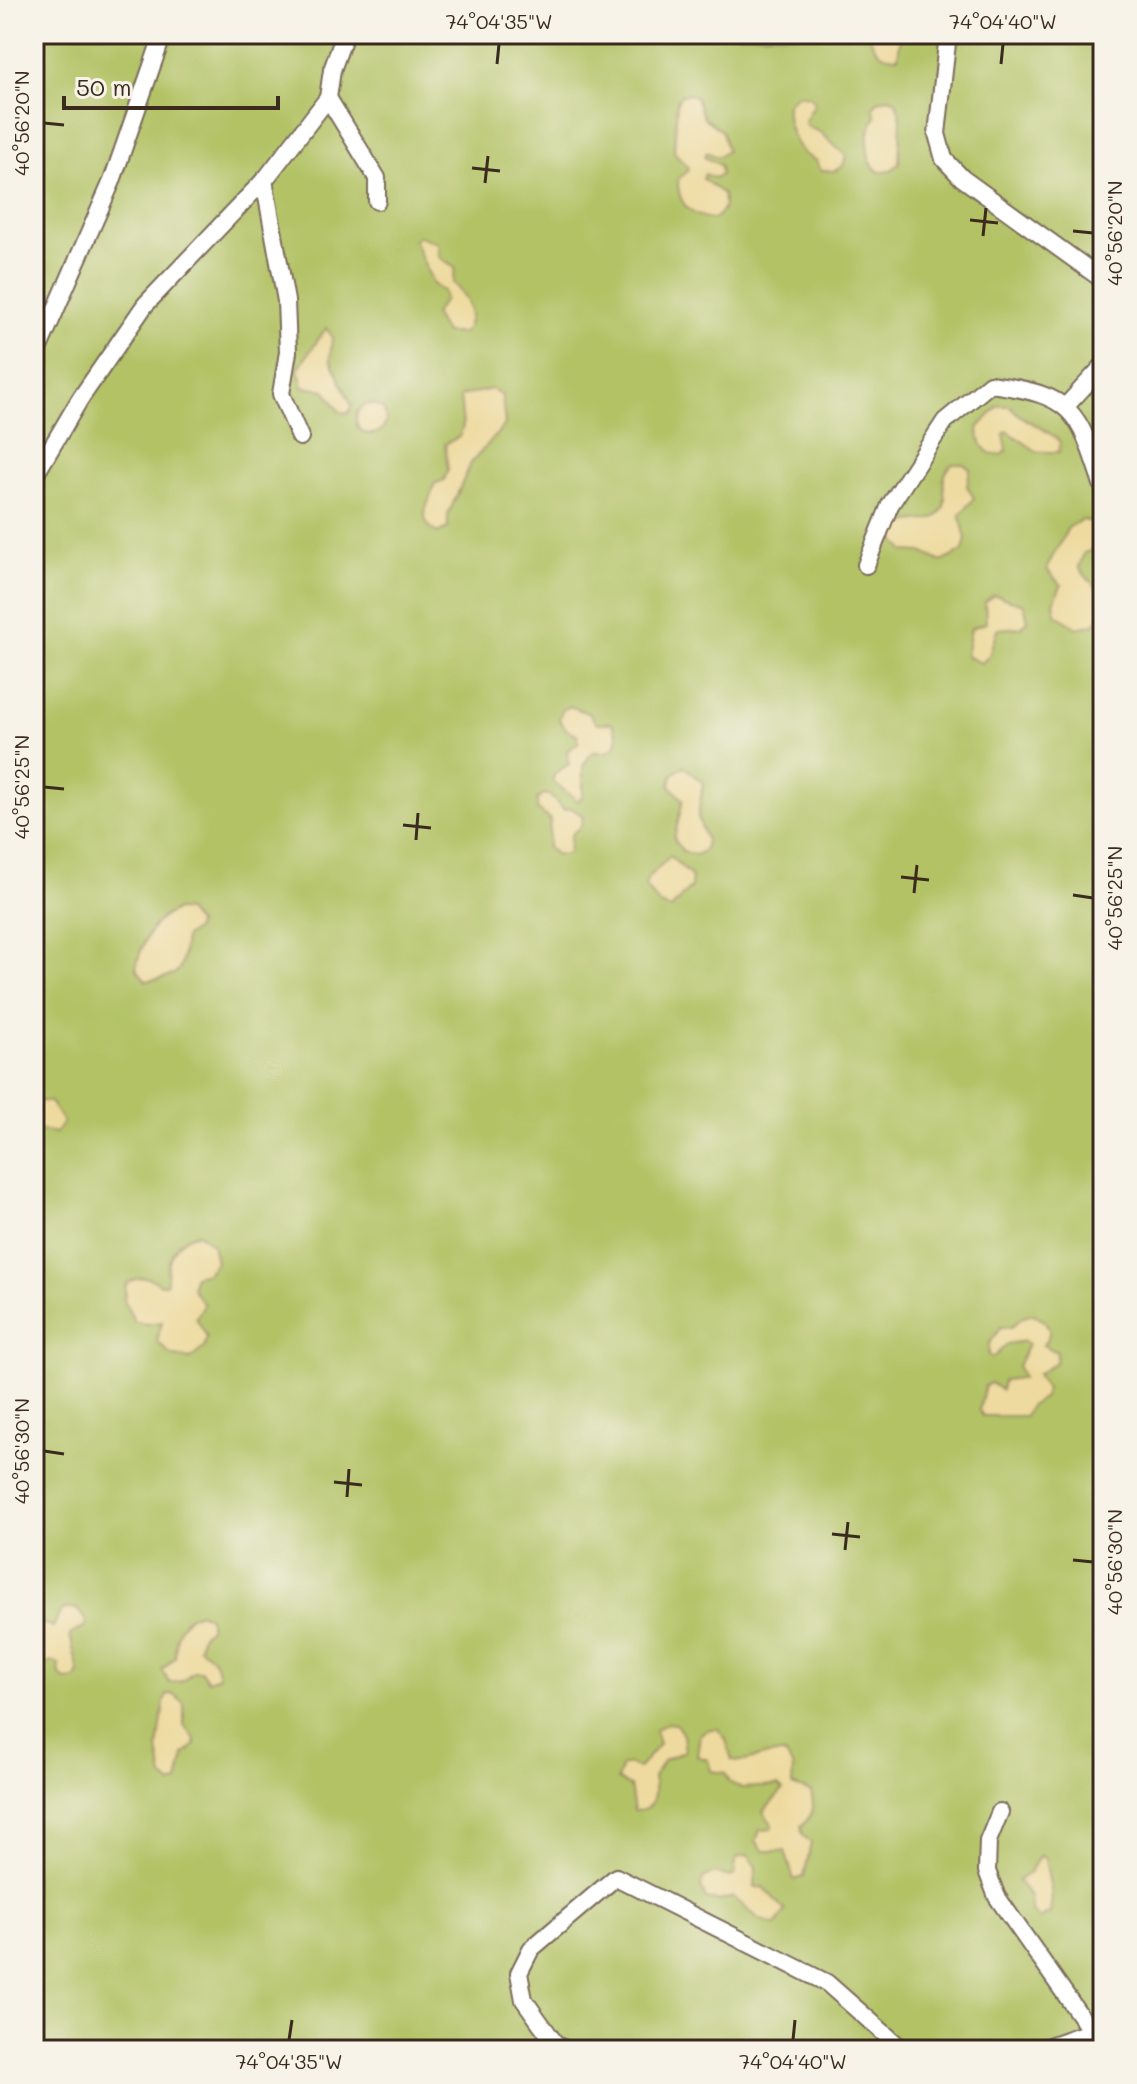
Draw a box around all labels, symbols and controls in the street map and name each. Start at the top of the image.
text: 74°04'35"W [445,8,553,34]
text: 74°04'40"W [949,8,1057,34]
scale bar [64,60,278,110]
text: 40°56'20"N [8,70,34,176]
text: 50 m [76,71,132,102]
text: 40°56'20"N [1101,180,1127,286]
text: 40°56'25"N [8,735,34,839]
text: 40°56'25"N [1101,846,1127,950]
text: 40°56'30"N [8,1398,34,1504]
text: 40°56'30"N [1101,1509,1127,1615]
text: 74°04'35"W [235,2048,343,2074]
text: 74°04'40"W [739,2048,847,2074]

